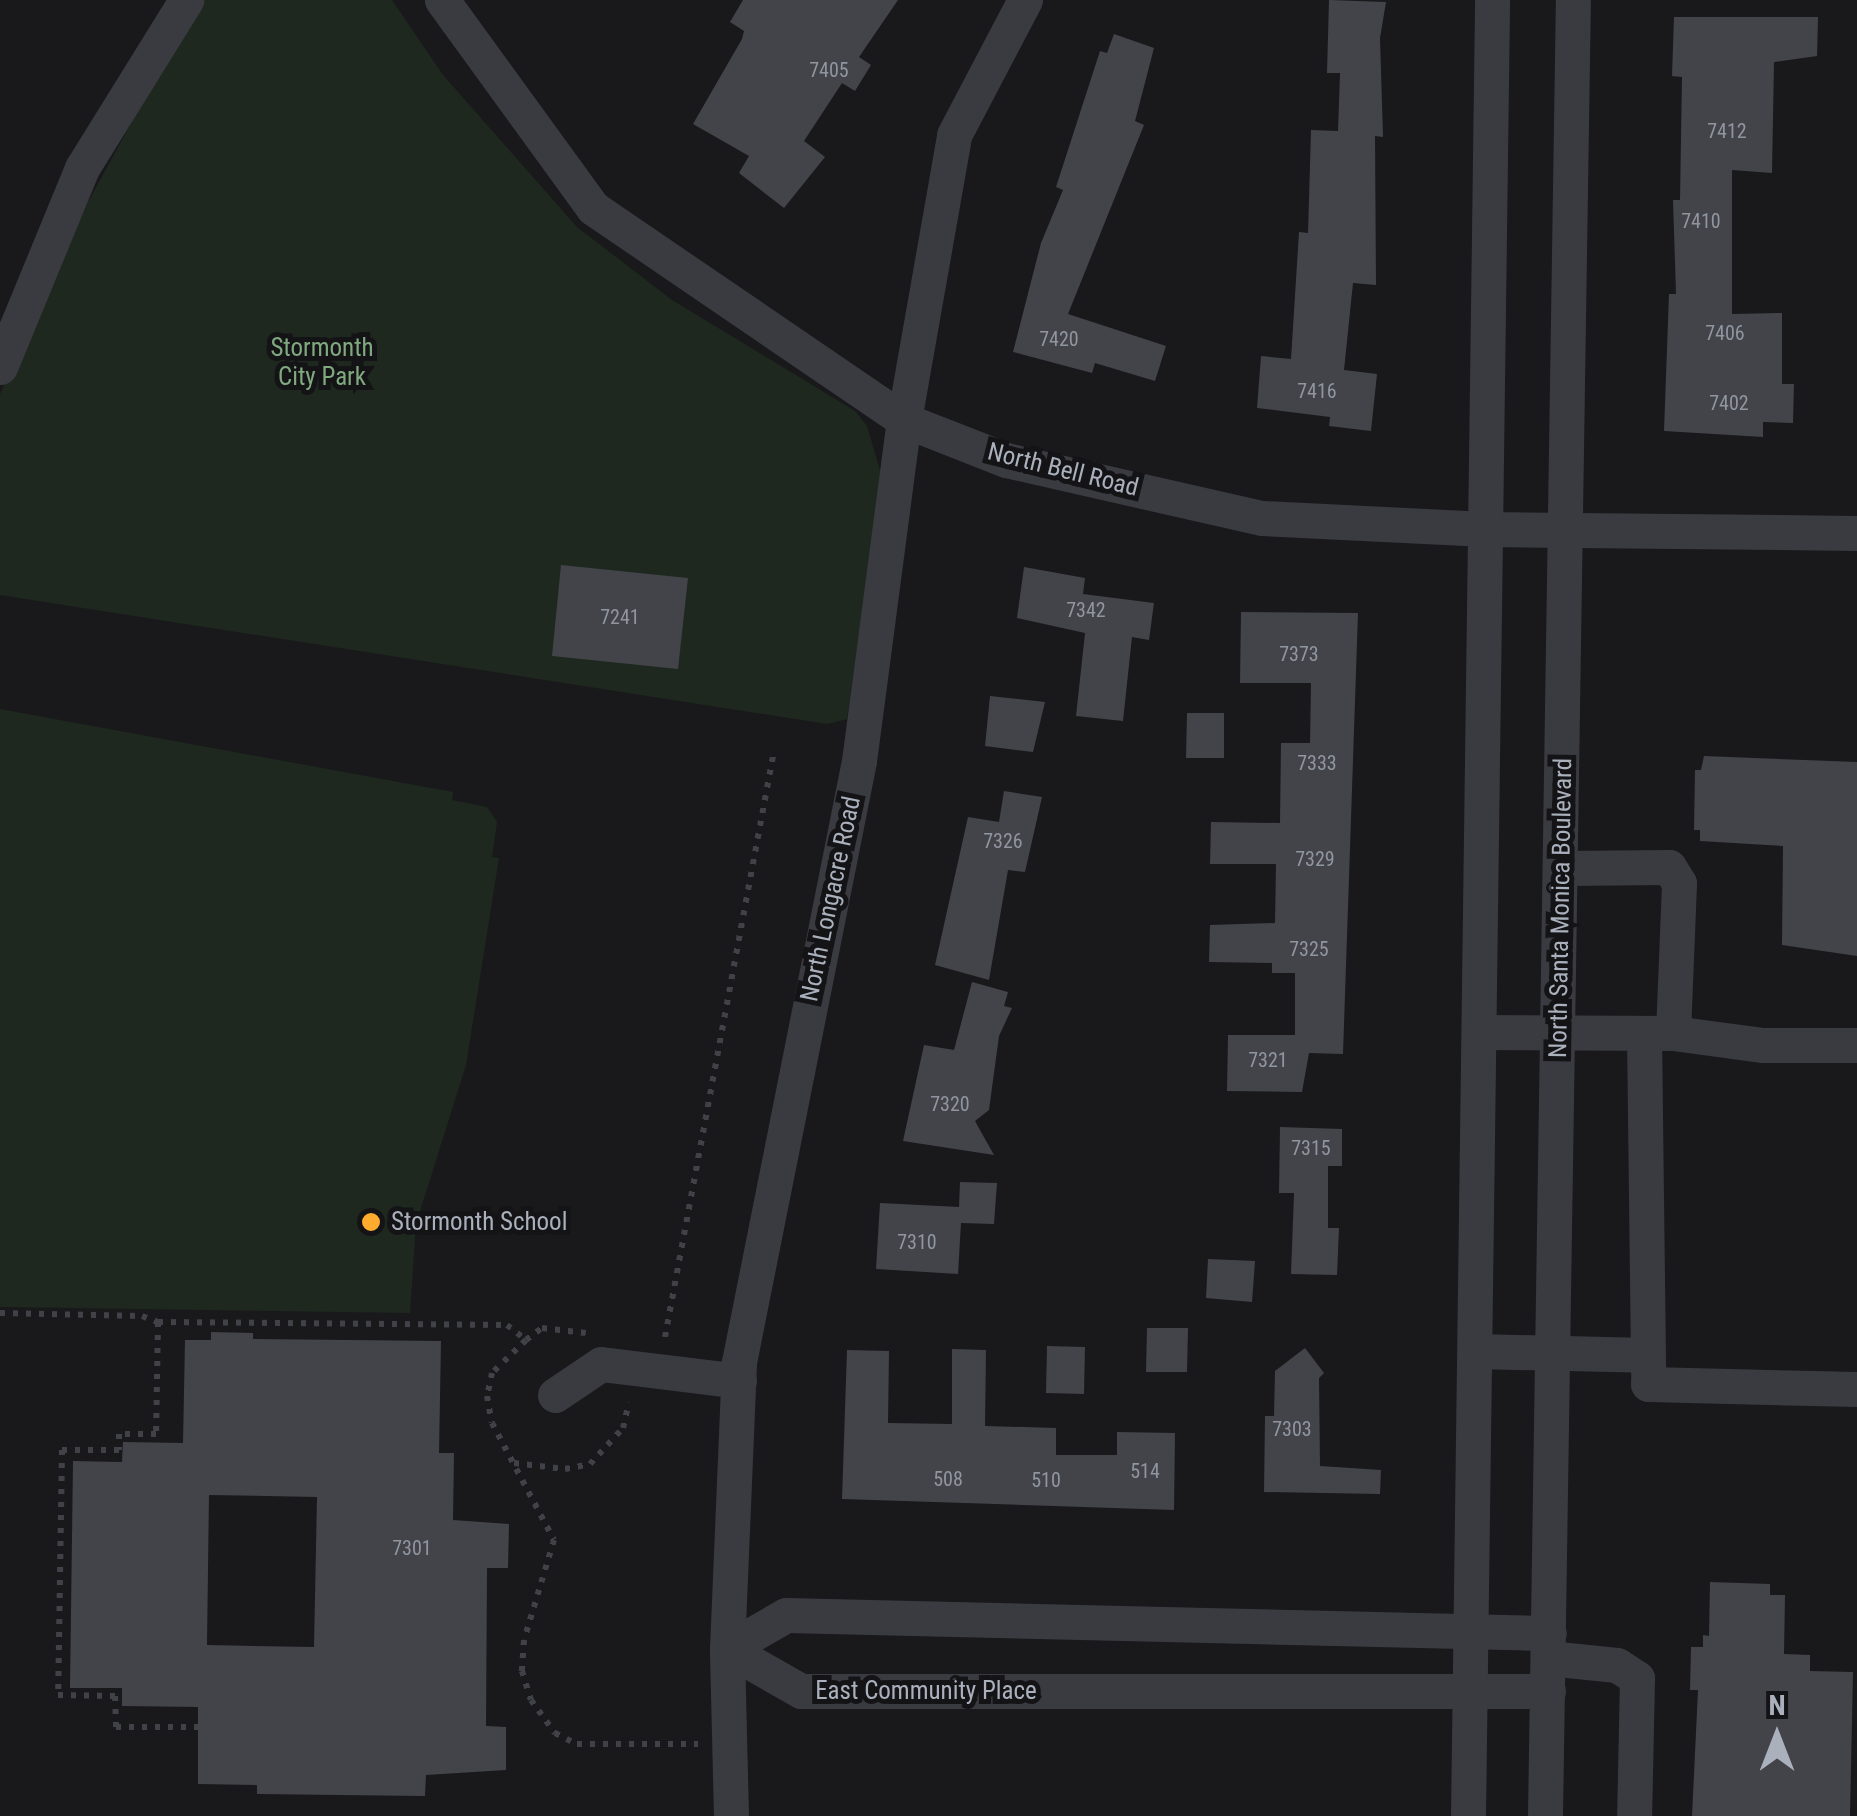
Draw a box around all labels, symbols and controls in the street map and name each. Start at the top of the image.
house number: 7405 [809,58,849,82]
house number: 7412 [1707,119,1747,143]
house number: 7410 [1681,209,1721,233]
house number: 7406 [1705,321,1745,345]
house number: 7420 [1039,327,1079,351]
park label: Stormonth City Park [270,334,374,393]
house number: 7416 [1297,379,1337,403]
house number: 7402 [1709,391,1749,415]
street label: North Bell Road [985,437,1141,503]
house number: 7342 [1066,598,1106,622]
house number: 7241 [600,605,640,629]
house number: 7373 [1279,642,1319,666]
house number: 7333 [1297,751,1337,775]
street label: North Santa Monica Boulevard [1543,758,1579,1058]
street label: North Longacre Road [795,794,867,1004]
house number: 7326 [983,829,1023,853]
house number: 7329 [1295,847,1335,871]
house number: 7325 [1289,937,1329,961]
house number: 7321 [1248,1048,1288,1072]
house number: 7320 [930,1092,970,1116]
house number: 7315 [1291,1136,1331,1160]
place label: Stormonth School [391,1207,567,1237]
marker: Stormonth School [360,1211,382,1233]
house number: 7310 [897,1230,937,1254]
house number: 7303 [1272,1417,1312,1441]
house number: 514 [1130,1459,1160,1483]
house number: 508 [933,1467,963,1491]
house number: 510 [1031,1468,1061,1492]
house number: 7301 [392,1536,432,1560]
street label: East Community Place [815,1676,1037,1706]
north arrow [1727,1686,1827,1786]
text: N [1768,1689,1786,1722]

